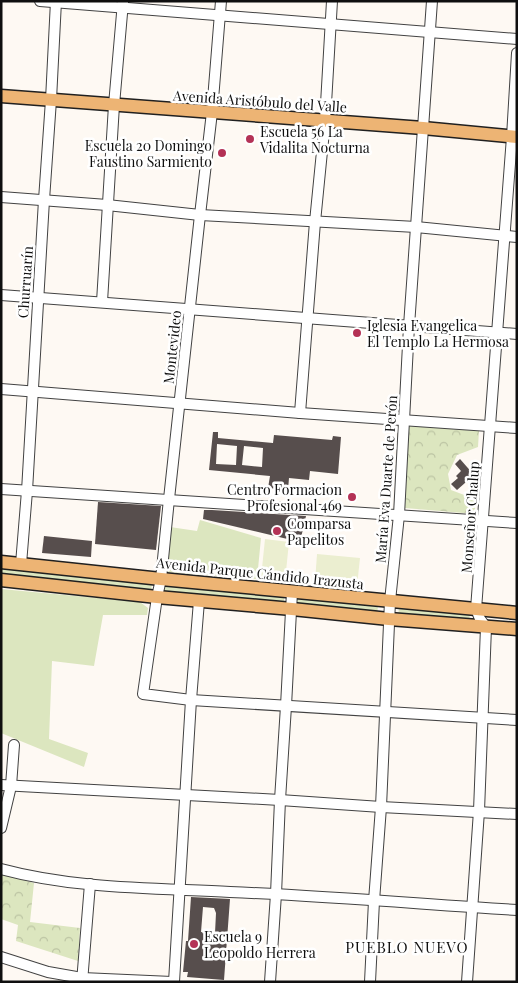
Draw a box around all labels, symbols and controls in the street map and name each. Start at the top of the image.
street label: Avenida Aristóbulo del Valle [171,85,348,117]
place label: Escuela 56 La Vidalita Nocturna [259,122,370,157]
marker: Escuela 56 La Vidalita Nocturna [244,133,256,145]
place label: Escuela 20 Domingo Faustino Sarmiento [85,136,212,171]
marker: Escuela 20 Domingo Faustino Sarmiento [216,147,228,159]
street label: Churruarín [13,245,37,319]
street label: Montevideo [159,309,185,385]
place label: Iglesia Evangelica El Templo La Hermosa [367,316,509,351]
marker: Iglesia Evangelica El Templo La Hermosa [351,327,363,339]
street label: María Eva Duarte de Perón [371,394,401,564]
street label: Monseñor Chalup [457,461,483,573]
place label: Centro Formacion Profesional 469 [227,480,343,515]
marker: Centro Formacion Profesional 469 [346,491,358,503]
place label: Comparsa Papelitos [287,514,351,549]
marker: Comparsa Papelitos [271,525,283,537]
street label: Avenida Parque Cándido Irazusta [154,553,365,593]
place label: Escuela 9 Leopoldo Herrera [204,927,316,962]
district label: PUEBLO NUEVO [345,937,469,957]
marker: Escuela 9 Leopoldo Herrera [188,938,200,950]

